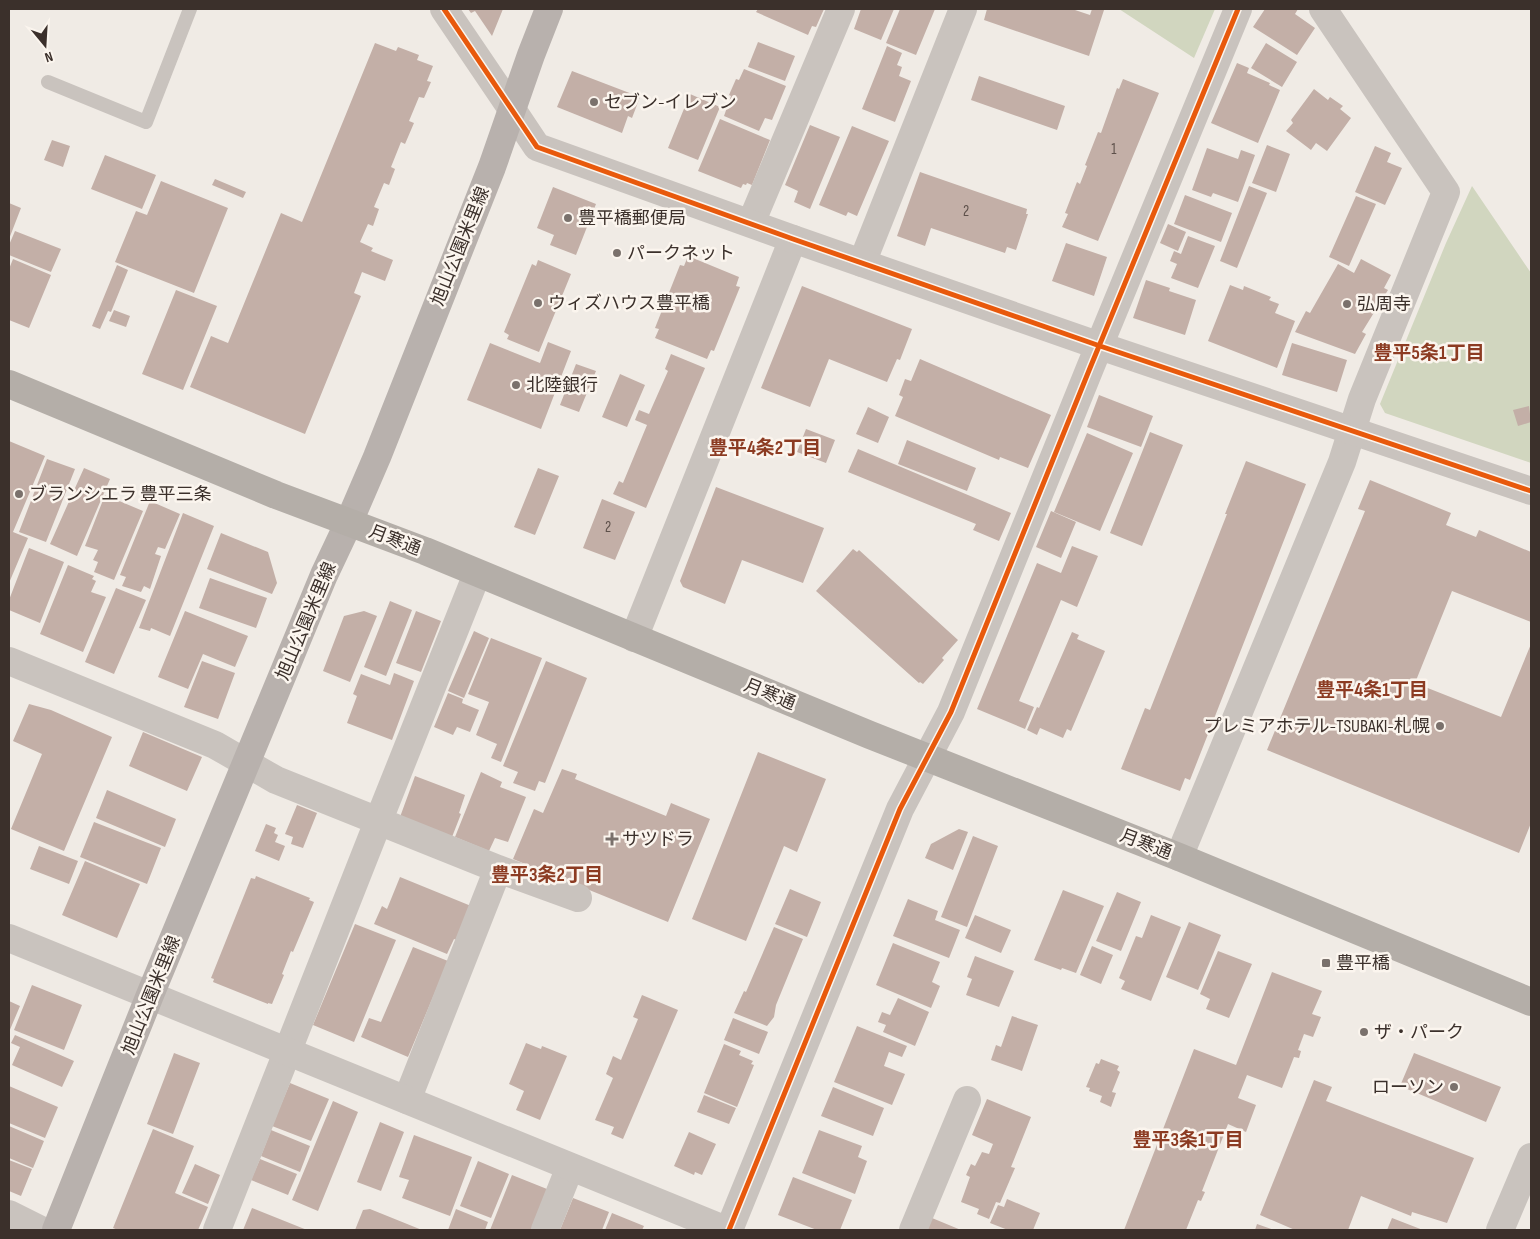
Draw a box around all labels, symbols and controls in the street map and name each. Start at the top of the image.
north arrow [20,20,70,70]
text: N [43,48,55,66]
place label: セブン-イレブン [604,92,737,113]
marker: セブン-イレブン [588,96,600,108]
house number: 1 [1111,140,1117,159]
street label: 旭山公園米里線 [427,184,494,309]
house number: 2 [963,202,969,221]
place label: 豊平橋郵便局 [578,208,686,229]
marker: 豊平橋郵便局 [562,212,574,224]
place label: パークネット [627,243,735,264]
marker: パークネット [611,247,623,259]
place label: ウィズハウス豊平橋 [548,293,710,314]
place label: 弘周寺 [1357,294,1411,315]
marker: ウィズハウス豊平橋 [532,297,544,309]
marker: 弘周寺 [1341,298,1353,310]
district label: 豊平5条1丁目 [1374,342,1484,365]
place label: 北陸銀行 [526,375,598,396]
marker: 北陸銀行 [510,379,522,391]
district label: 豊平4条2丁目 [709,437,821,460]
place label: ブランシエラ 豊平三条 [29,484,212,505]
marker: ブランシエラ 豊平三条 [13,488,25,500]
house number: 2 [605,518,611,537]
street label: 月寒通 [366,521,424,560]
street label: 旭山公園米里線 [272,559,341,683]
street label: 月寒通 [741,675,799,714]
district label: 豊平4条1丁目 [1316,679,1428,702]
place label: プレミアホテル-TSUBAKI-札幌 [1204,716,1430,737]
marker: プレミアホテル-TSUBAKI-札幌 [1434,720,1446,732]
street label: 月寒通 [1117,825,1175,864]
place label: サツドラ [622,829,694,850]
marker: サツドラ [606,833,618,845]
district label: 豊平3条2丁目 [491,864,603,887]
street label: 旭山公園米里線 [118,933,185,1058]
place label: 豊平橋 [1336,953,1390,974]
marker: 豊平橋 [1320,957,1332,969]
place label: ザ・パーク [1374,1022,1464,1043]
marker: ザ・パーク [1358,1026,1370,1038]
place label: ローソン [1372,1077,1444,1098]
marker: ローソン [1448,1081,1460,1093]
district label: 豊平3条1丁目 [1133,1129,1243,1152]

